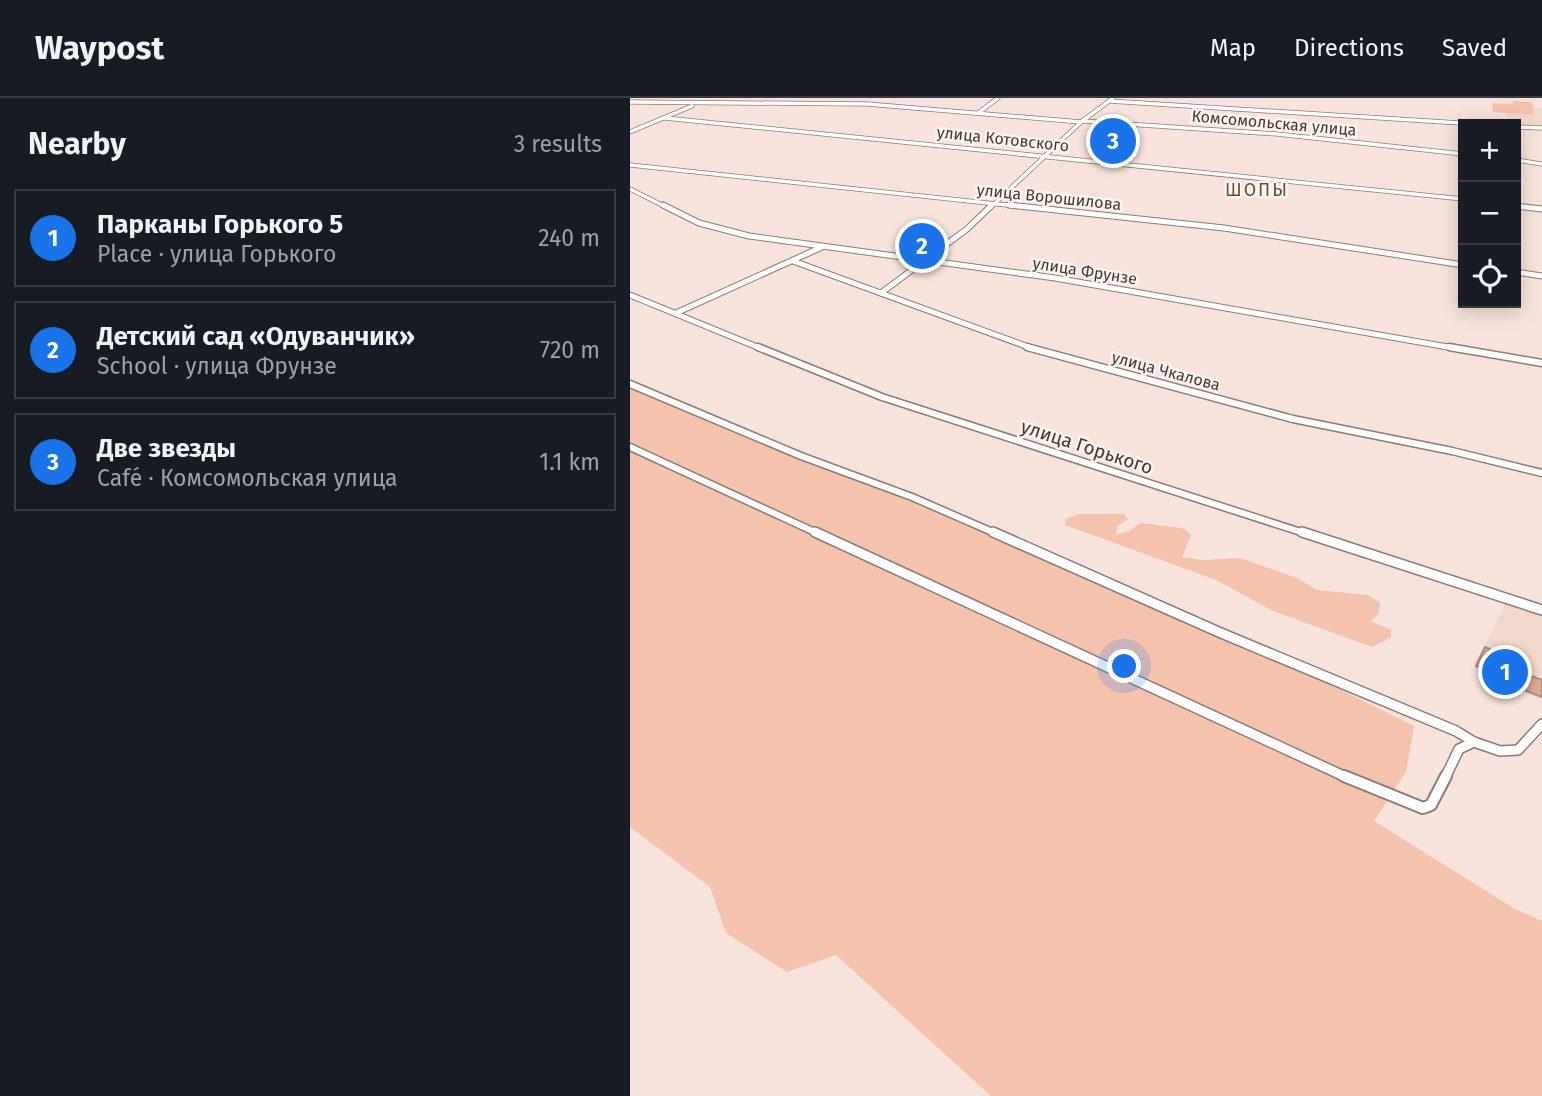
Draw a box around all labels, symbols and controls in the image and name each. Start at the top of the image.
text: Waypost [35,28,164,68]
text: Map [1210,34,1256,62]
text: Directions [1294,34,1404,62]
text: Saved [1442,34,1507,62]
street label: Комсомольская улица [1191,106,1357,140]
pin: 3 [1090,115,1136,167]
map controls [1458,119,1521,308]
button: + [1458,119,1521,182]
street label: улица Котовского [936,123,1070,155]
text: Nearby [28,126,126,162]
text: 3 results [514,130,602,158]
district label: ШОПЫ [1225,179,1289,201]
street label: улица Ворошилова [976,180,1122,214]
button: − [1458,182,1521,245]
text: Парканы Горького 5 [97,209,343,240]
pin: 2 [899,220,945,272]
text: 1 [48,224,58,252]
text: 240 m [538,224,600,252]
text: Place · улица Горького [97,240,336,268]
button: locate [1458,245,1521,308]
street label: улица Фрунзе [1031,253,1139,289]
text: Детский сад «Одуванчик» [97,321,415,352]
text: 2 [47,336,59,364]
text: 720 m [540,336,600,364]
street label: улица Чкалова [1110,347,1222,395]
text: School · улица Фрунзе [97,352,337,380]
street label: улица Горького [1018,415,1156,479]
text: Две звезды [97,433,236,464]
text: 3 [47,448,59,476]
text: 1.1 km [539,448,600,476]
text: Café · Комсомольская улица [97,464,398,492]
pin: 1 [1482,646,1528,698]
your location [1107,649,1141,683]

